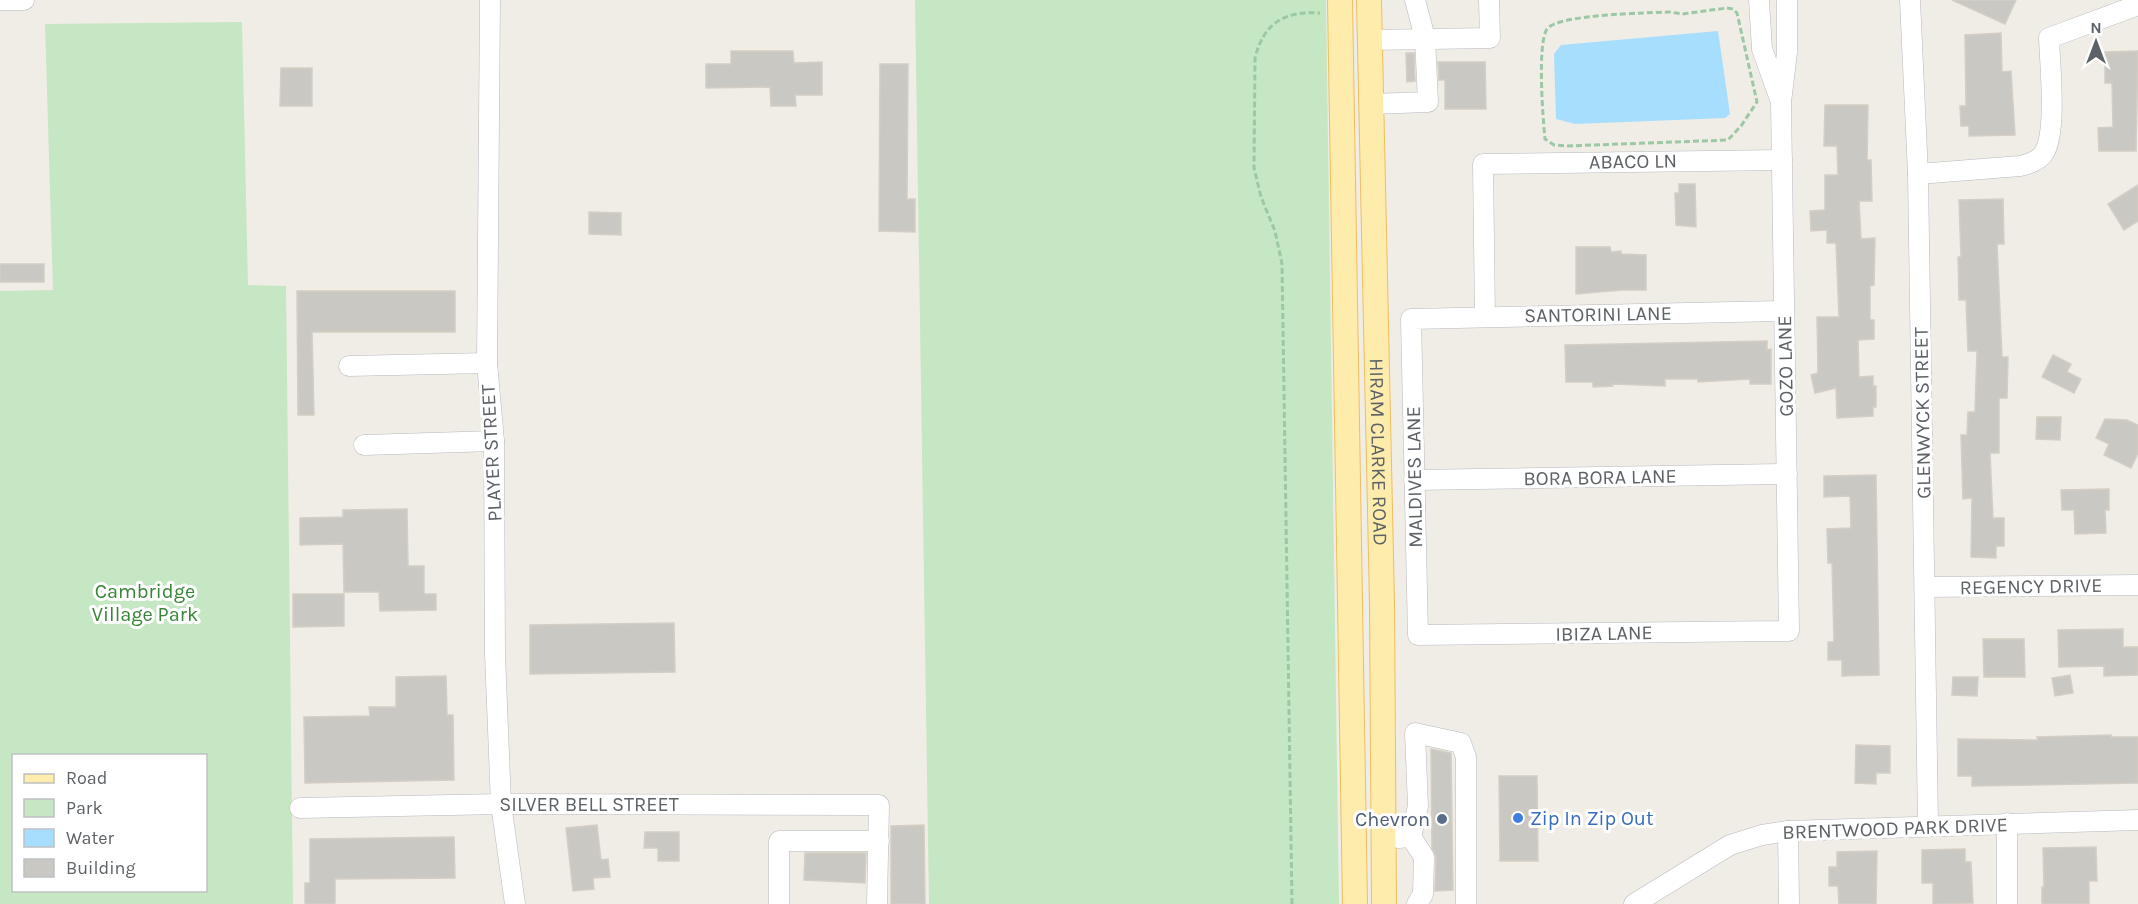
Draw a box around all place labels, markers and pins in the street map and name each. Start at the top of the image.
place label: Zip In Zip Out [1530,807,1654,830]
place label: Chevron [1355,808,1430,831]
marker: Zip In Zip Out [1511,811,1525,825]
marker: Chevron [1435,812,1449,826]

